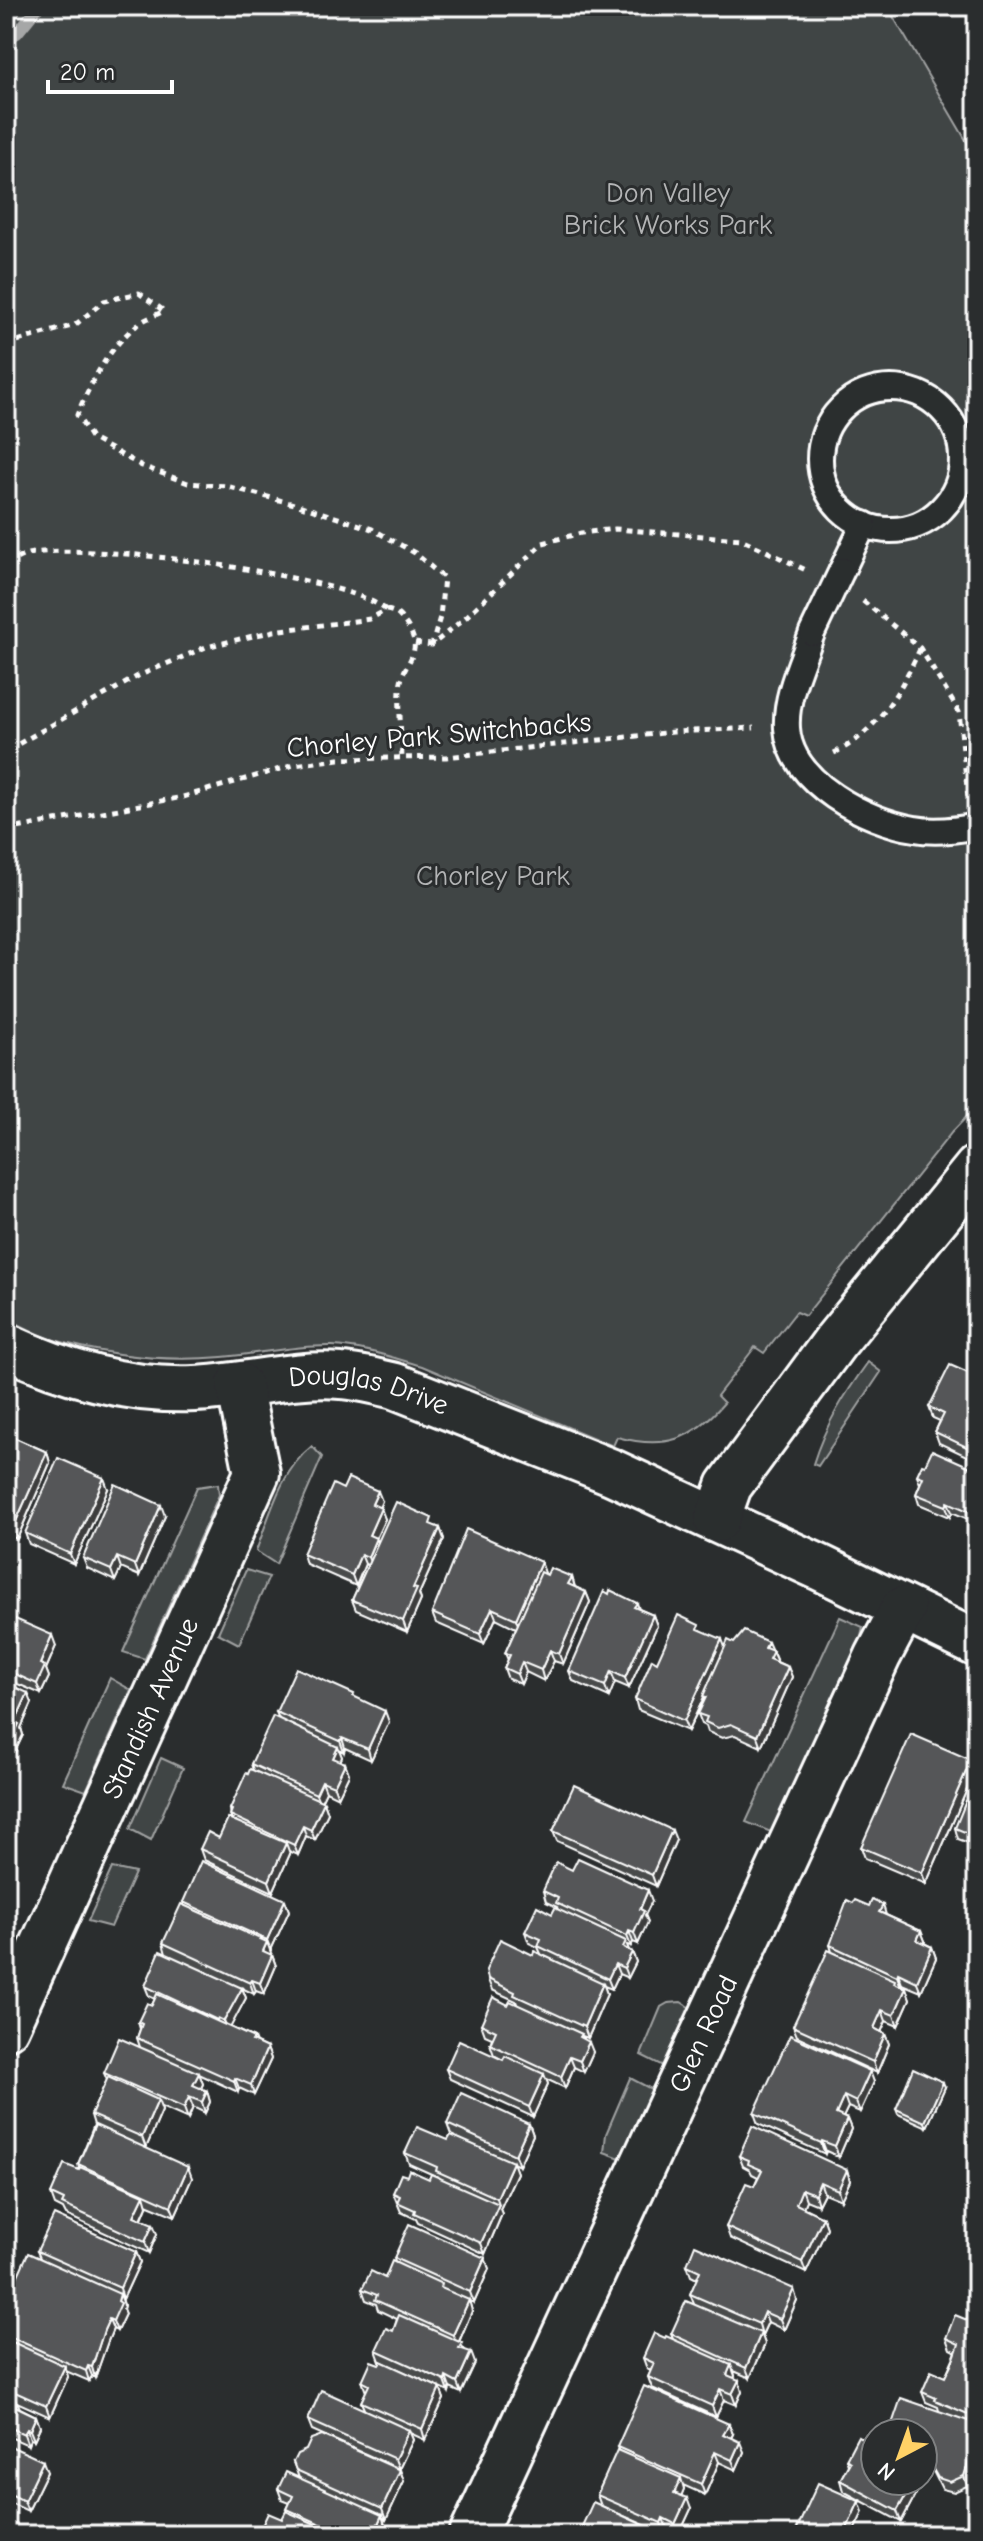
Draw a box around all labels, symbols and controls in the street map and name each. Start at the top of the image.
scale bar [48,44,172,94]
text: 20 m [60,58,115,86]
park label: Don Valley Brick Works Park [564,177,773,241]
street label: Chorley Park Switchbacks [285,706,593,764]
park label: Chorley Park [416,860,570,892]
street label: Douglas Drive [287,1359,453,1422]
street label: Standish Avenue [96,1613,205,1804]
street label: Glen Road [663,1970,744,2098]
north arrow [859,2417,939,2497]
text: N [873,2457,900,2486]

